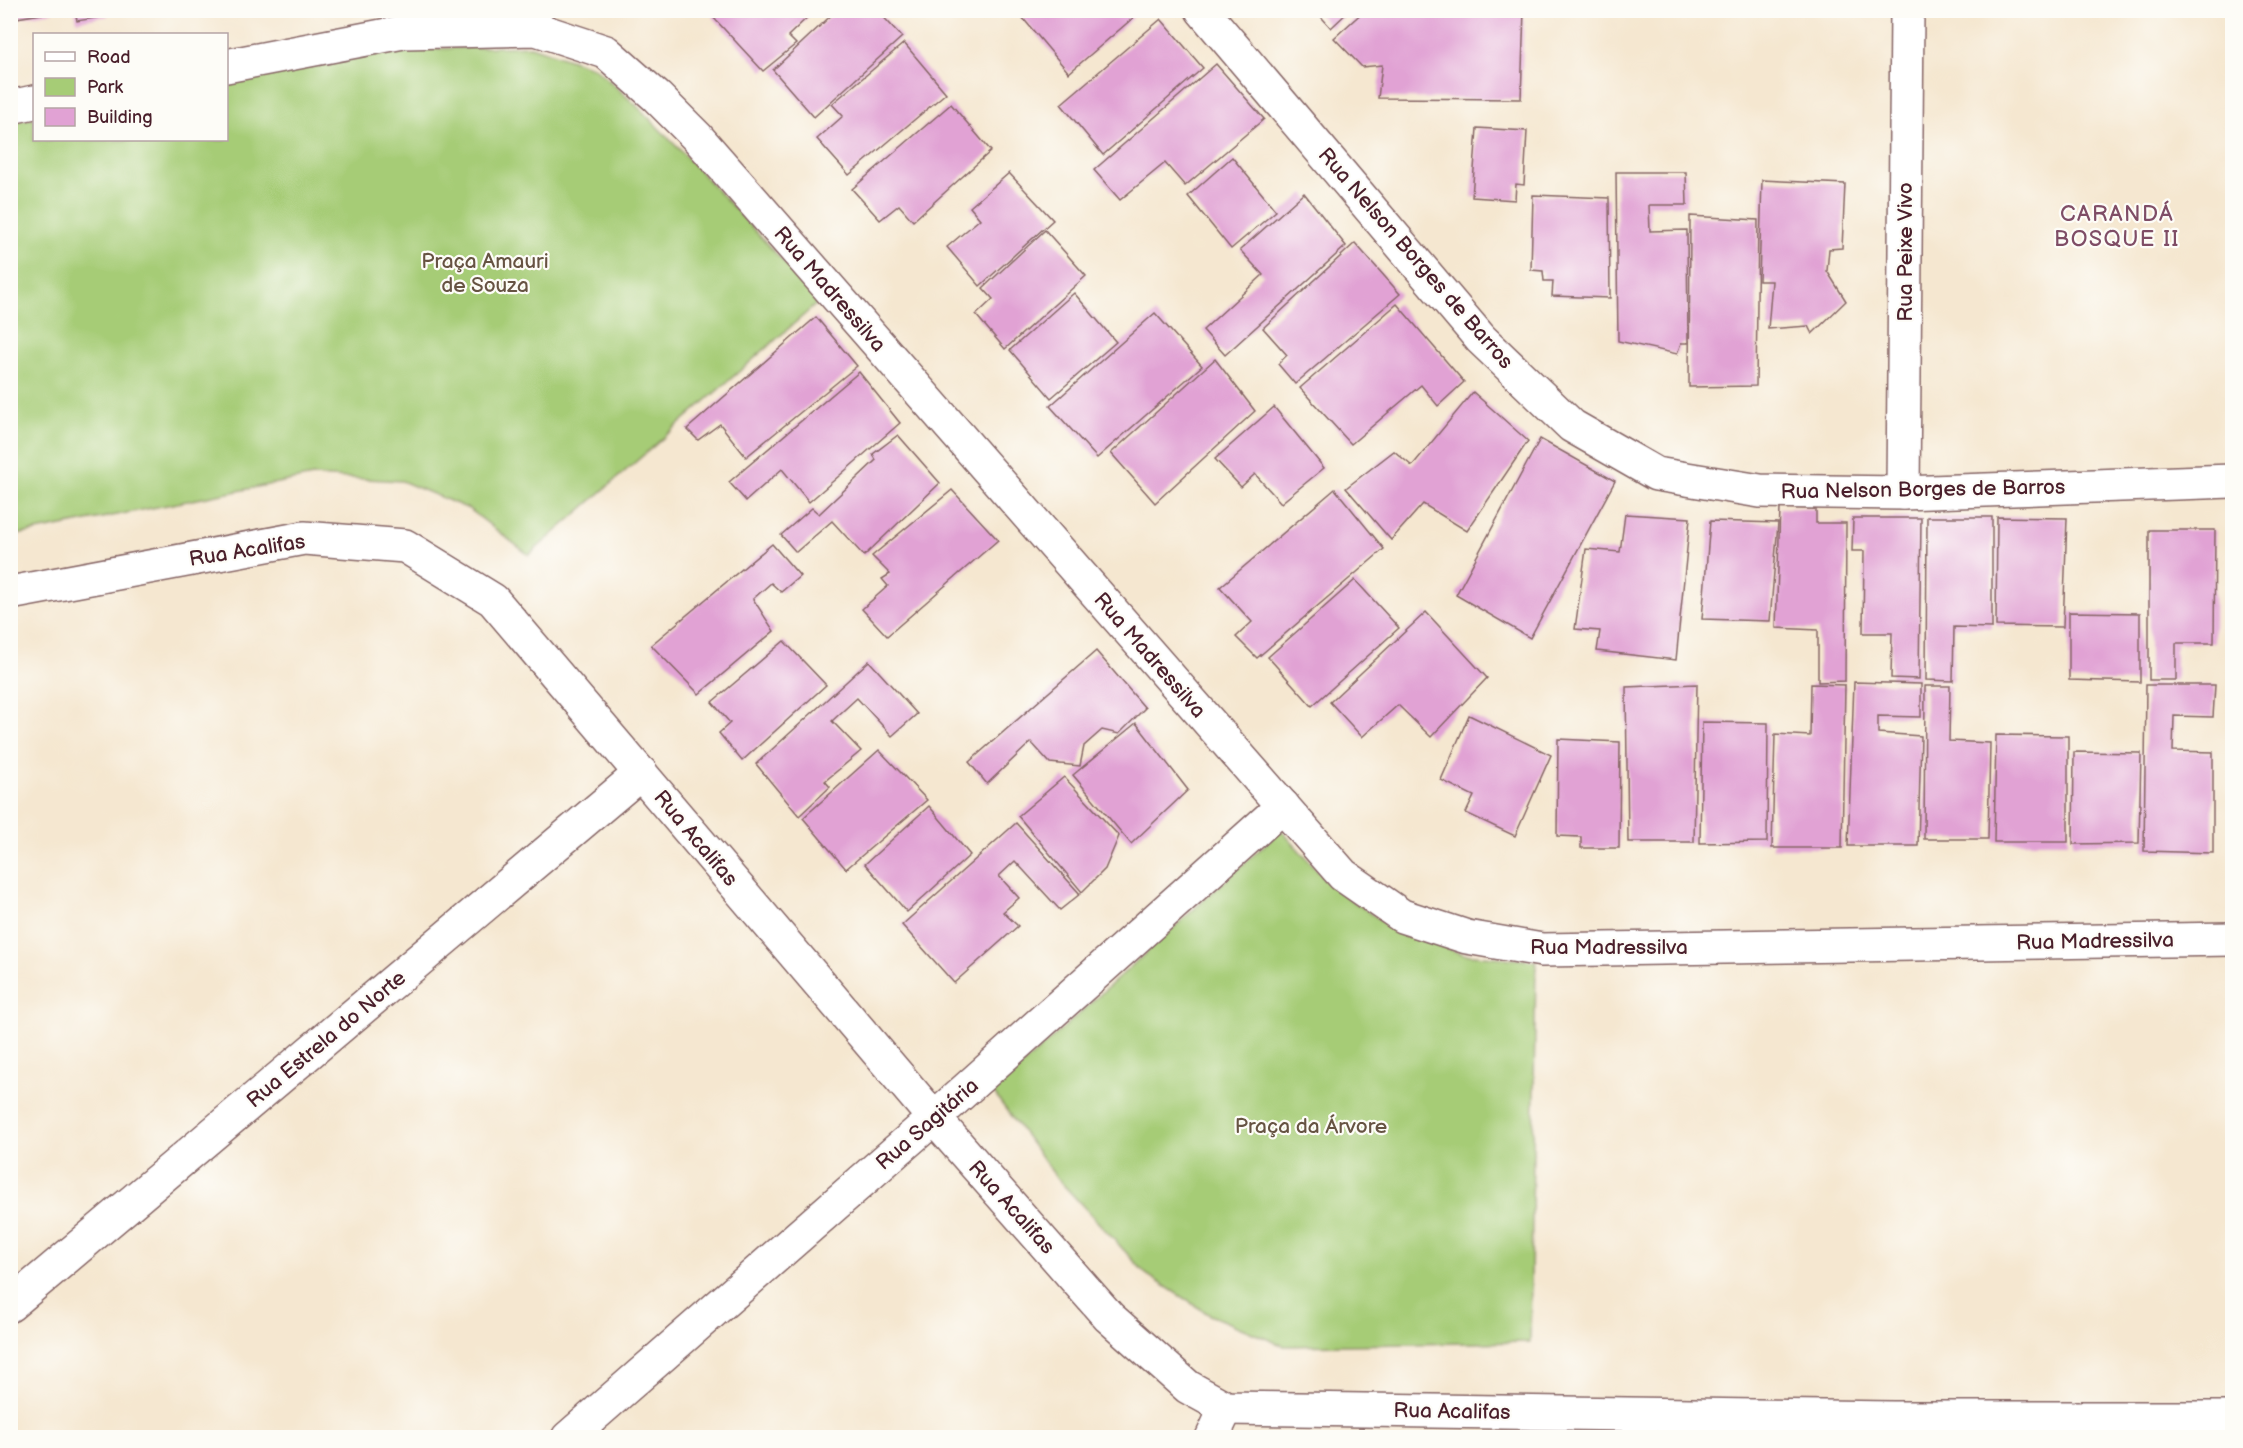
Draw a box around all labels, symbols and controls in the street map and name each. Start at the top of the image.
legend [33,33,228,141]
text: Road [87,47,131,68]
text: Park [87,77,123,98]
text: Building [87,107,153,128]
street label: Rua Nelson Borges de Barros [1313,143,1518,374]
street label: Rua Peixe Vivo [1893,182,1918,322]
district label: CARANDÁ BOSQUE II [2054,200,2180,253]
street label: Rua Madressilva [768,222,891,357]
park label: Praça Amauri de Souza [421,249,549,298]
street label: Rua Nelson Borges de Barros [1781,475,2066,504]
street label: Rua Acalifas [187,529,307,572]
street label: Rua Madressilva [1088,588,1211,723]
street label: Rua Acalifas [648,785,743,891]
street label: Rua Madressilva [2016,928,2174,955]
street label: Rua Madressilva [1530,935,1688,960]
street label: Rua Estrela do Norte [242,966,411,1113]
street label: Rua Sagitária [871,1073,984,1176]
park label: Praça da Árvore [1235,1114,1387,1139]
street label: Rua Acalifas [963,1155,1060,1259]
street label: Rua Acalifas [1393,1398,1511,1425]

